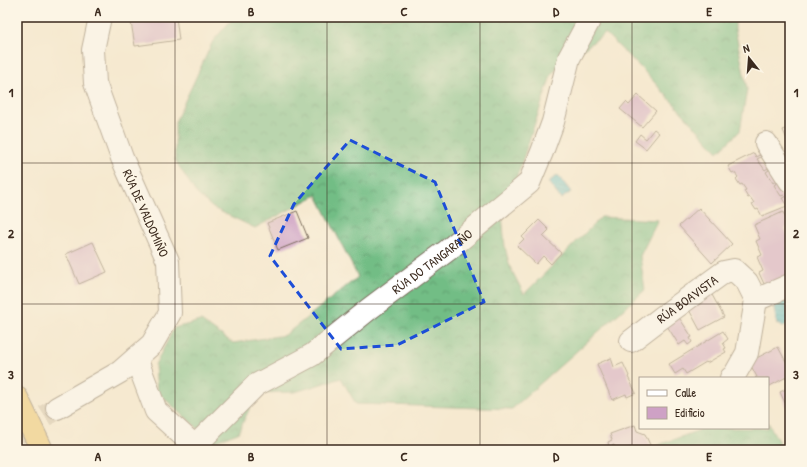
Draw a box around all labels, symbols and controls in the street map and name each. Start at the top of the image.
text: A [95,2,102,20]
text: B [248,2,255,20]
text: C [400,2,408,20]
text: D [553,2,560,20]
text: E [706,2,712,20]
north arrow [729,38,769,78]
text: N [741,41,751,56]
text: 1 [9,83,14,101]
text: 1 [794,83,799,101]
street label: RÚA DE VALDOMIÑO [119,166,173,260]
text: 2 [8,224,15,242]
text: 2 [793,224,800,242]
street label: RÚA DO TANGARAÑO [388,225,476,298]
street label: RÚA BOAVISTA [653,270,722,327]
text: 3 [8,365,14,383]
text: 3 [793,365,799,383]
legend [639,377,769,429]
text: Calle [675,384,696,401]
text: Edificio [675,404,705,421]
text: A [95,447,102,465]
text: B [248,447,255,465]
text: C [400,447,408,465]
text: D [553,447,560,465]
text: E [706,447,712,465]

